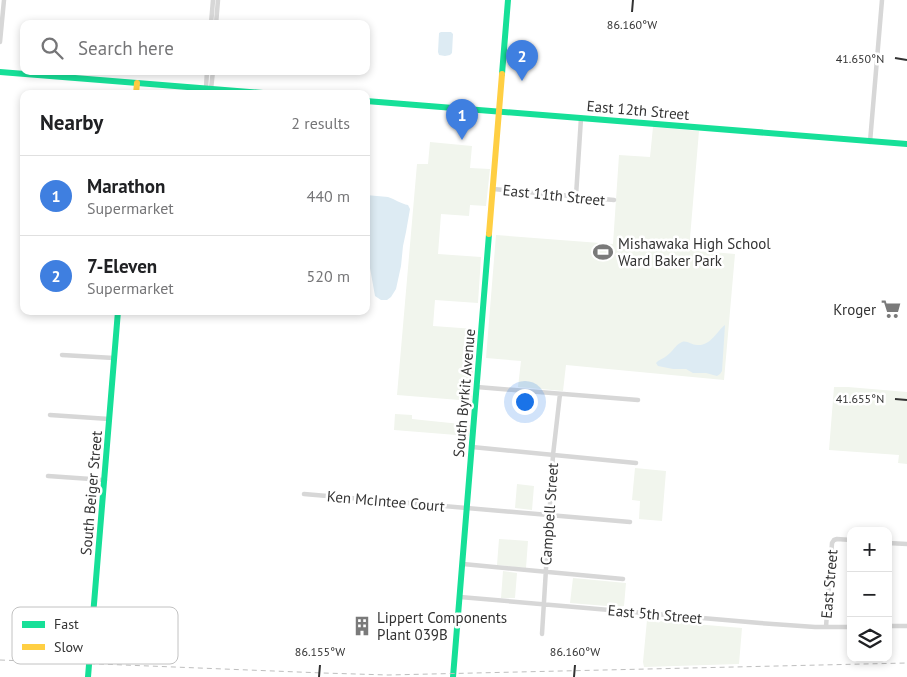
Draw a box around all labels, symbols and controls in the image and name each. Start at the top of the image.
text: 86.160°W [607,17,657,32]
search box [20,20,370,75]
icon: search [38,34,66,62]
text: Search here [78,36,174,60]
pin: 2 [506,40,538,81]
text: 41.650°N [836,51,884,66]
street label: East 12th Street [586,96,690,124]
pin: 1 [446,99,478,140]
text: Nearby [40,109,103,136]
text: 2 results [291,113,350,133]
text: Marathon [87,174,165,198]
street label: East 11th Street [502,180,606,210]
text: 1 [51,186,61,206]
text: 440 m [307,186,350,206]
text: Supermarket [87,198,174,218]
place label: Mishawaka High School Ward Baker Park [618,234,771,270]
sports icon: Mishawaka High School Ward Baker Park [592,241,614,263]
text: 7-Eleven [87,254,157,278]
text: 2 [51,266,61,286]
text: 520 m [307,266,350,286]
text: Supermarket [87,278,174,298]
supermarket icon: Kroger [880,298,902,320]
place label: Kroger [833,300,876,319]
street label: South Byrkit Avenue [449,328,479,458]
your location [512,389,538,415]
text: 41.655°N [836,391,884,406]
street label: South Beiger Street [76,430,106,556]
street label: Campbell Street [536,462,562,566]
street label: Ken McIntee Court [326,486,446,516]
map controls [847,527,892,662]
button: + [847,527,892,572]
street label: East Street [817,549,841,619]
button: − [847,572,892,617]
street label: East 5th Street [607,600,703,628]
legend [12,607,178,664]
place label: Lippert Components Plant 039B [377,608,507,644]
text: Fast [54,615,79,633]
building icon: Lippert Components Plant 039B [351,615,373,637]
button: layers [847,617,892,662]
text: Slow [54,638,84,656]
text: 86.155°W [295,644,345,659]
text: 86.160°W [550,644,600,659]

